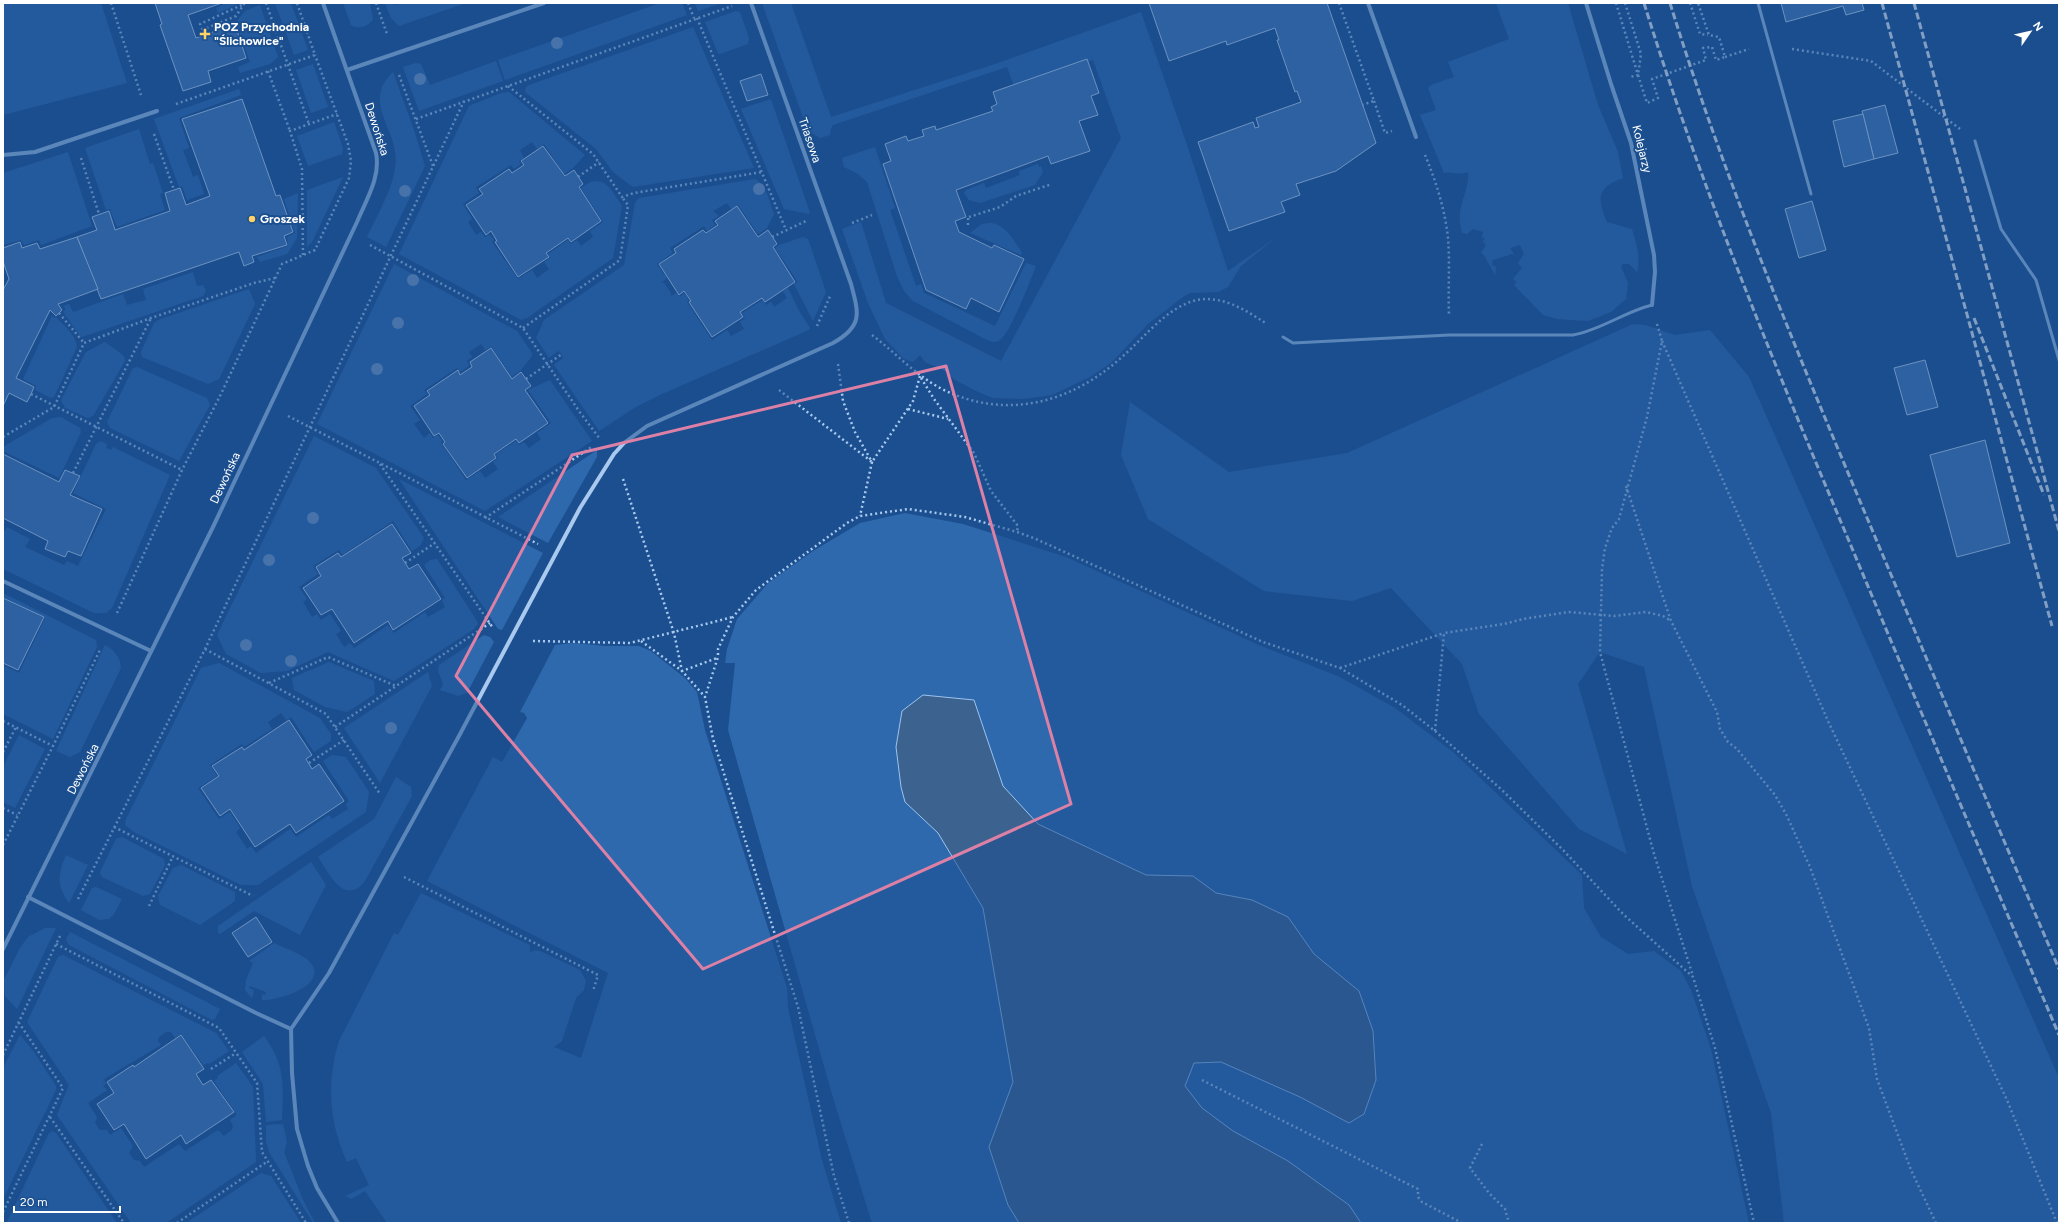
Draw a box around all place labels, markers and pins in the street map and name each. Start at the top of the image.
place label: POZ Przychodnia "Ślichowice" [214,20,309,48]
marker: POZ Przychodnia "Ślichowice" [199,28,211,40]
place label: Groszek [260,212,305,226]
marker: Groszek [247,214,257,224]

